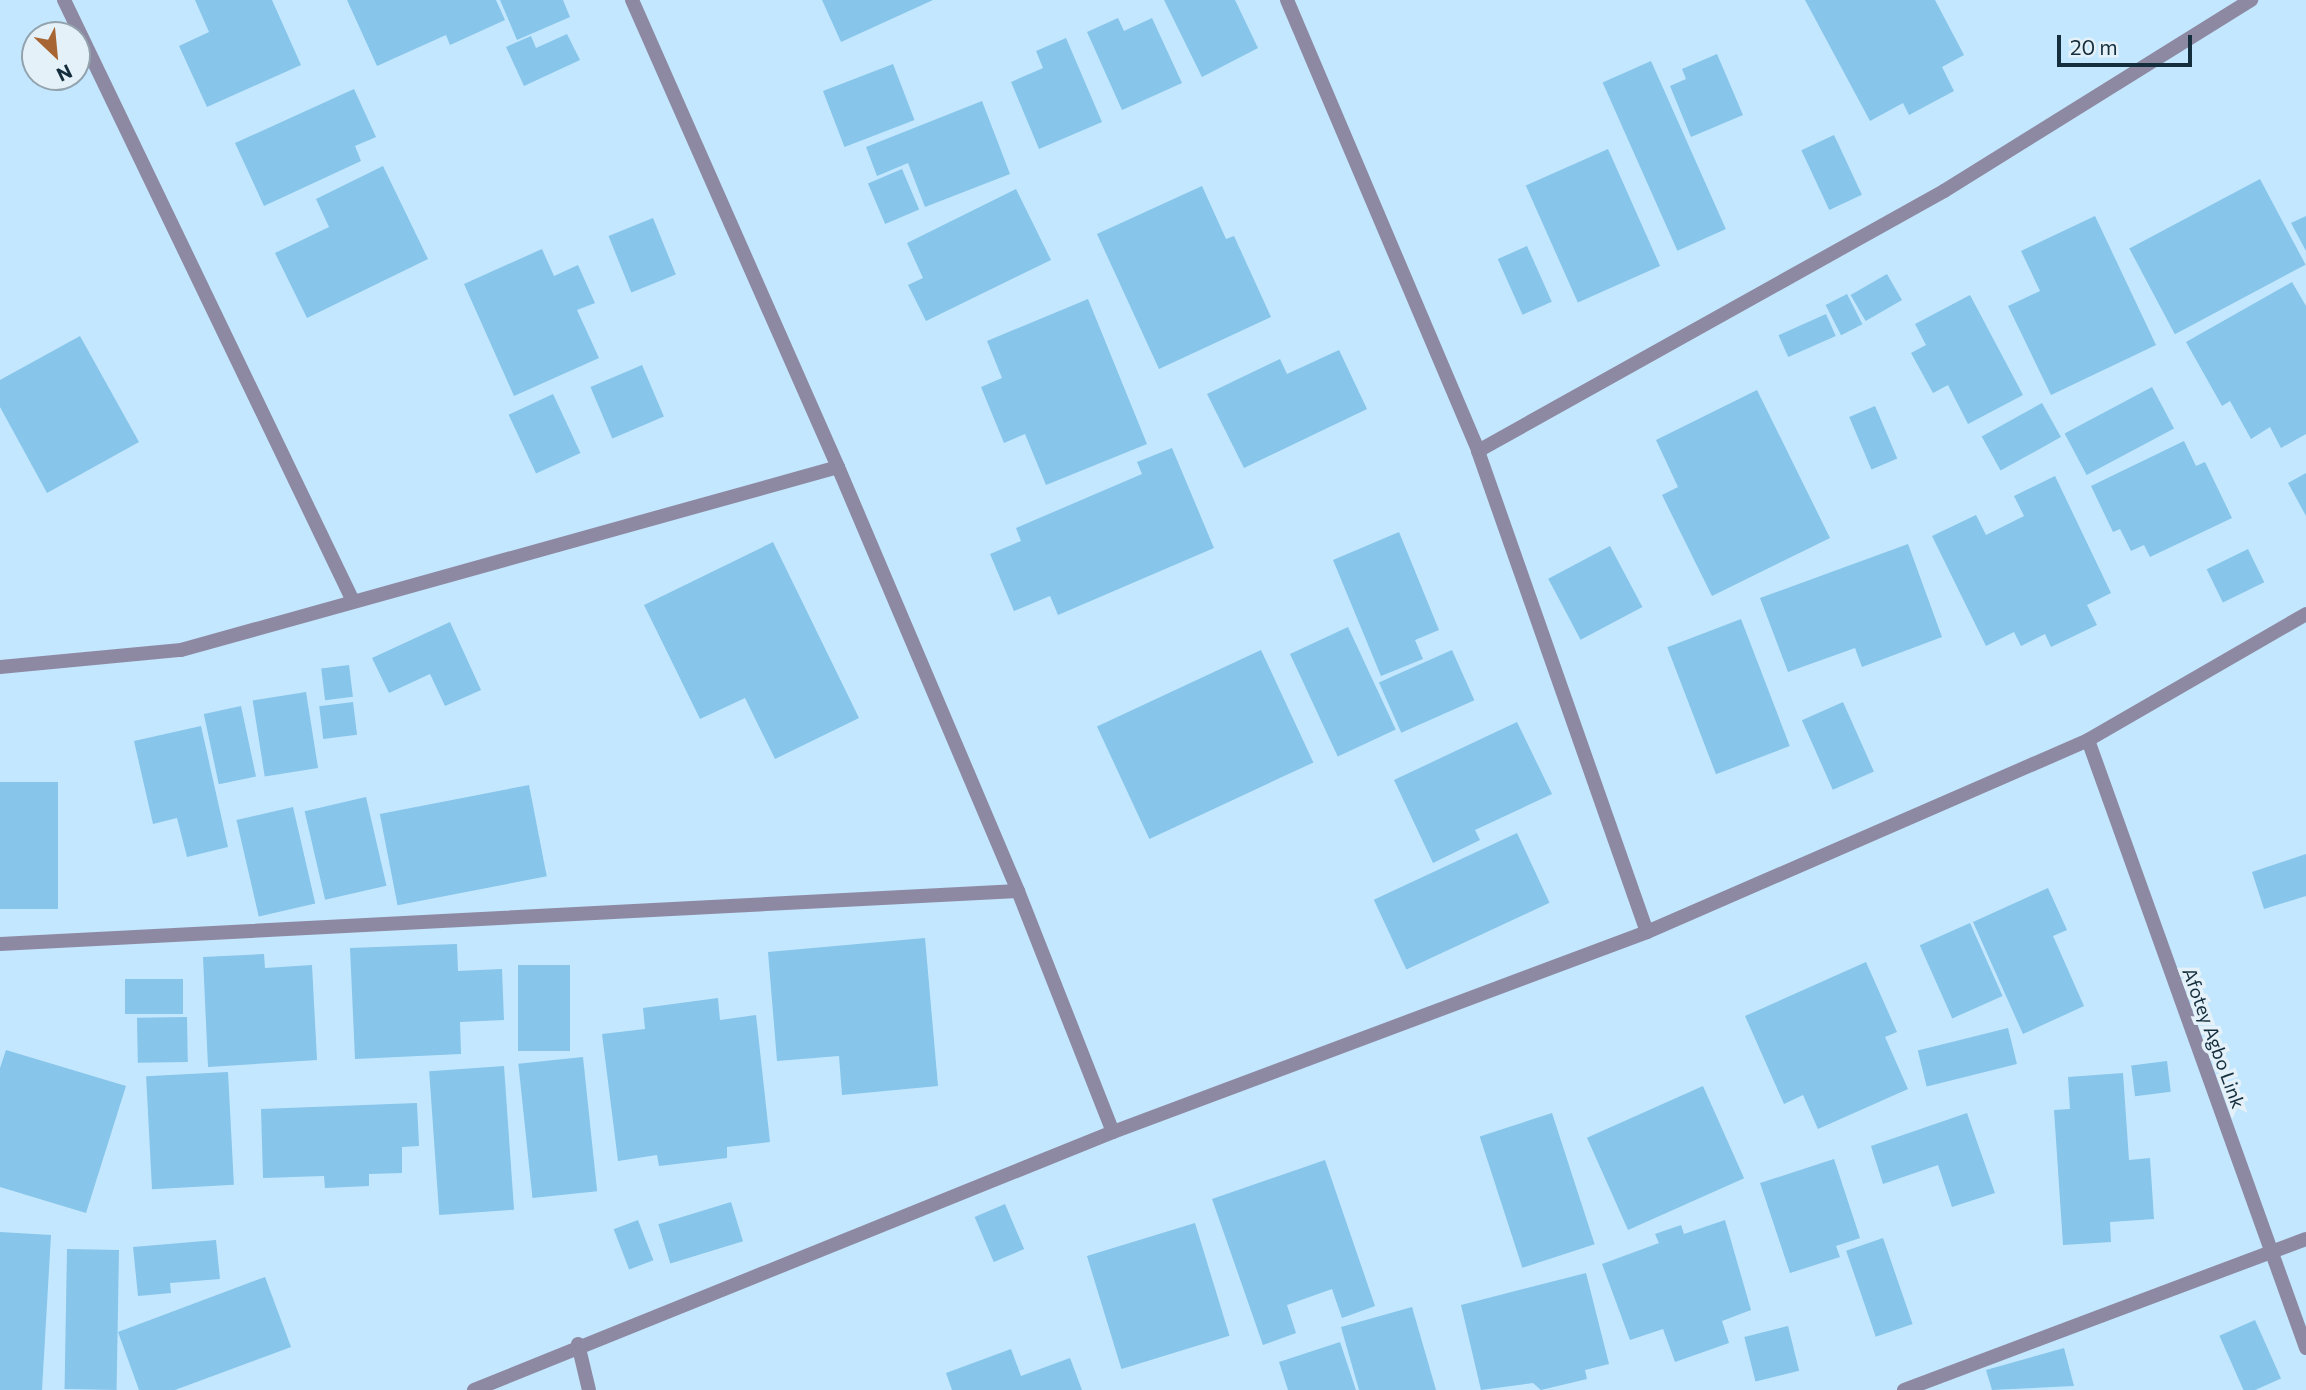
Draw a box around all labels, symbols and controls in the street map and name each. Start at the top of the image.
north arrow [21,21,91,91]
scale bar [2061,21,2196,65]
text: 20 m [2070,34,2118,59]
text: N [53,60,76,87]
street label: Afotey Agbo Link [2178,965,2250,1111]

